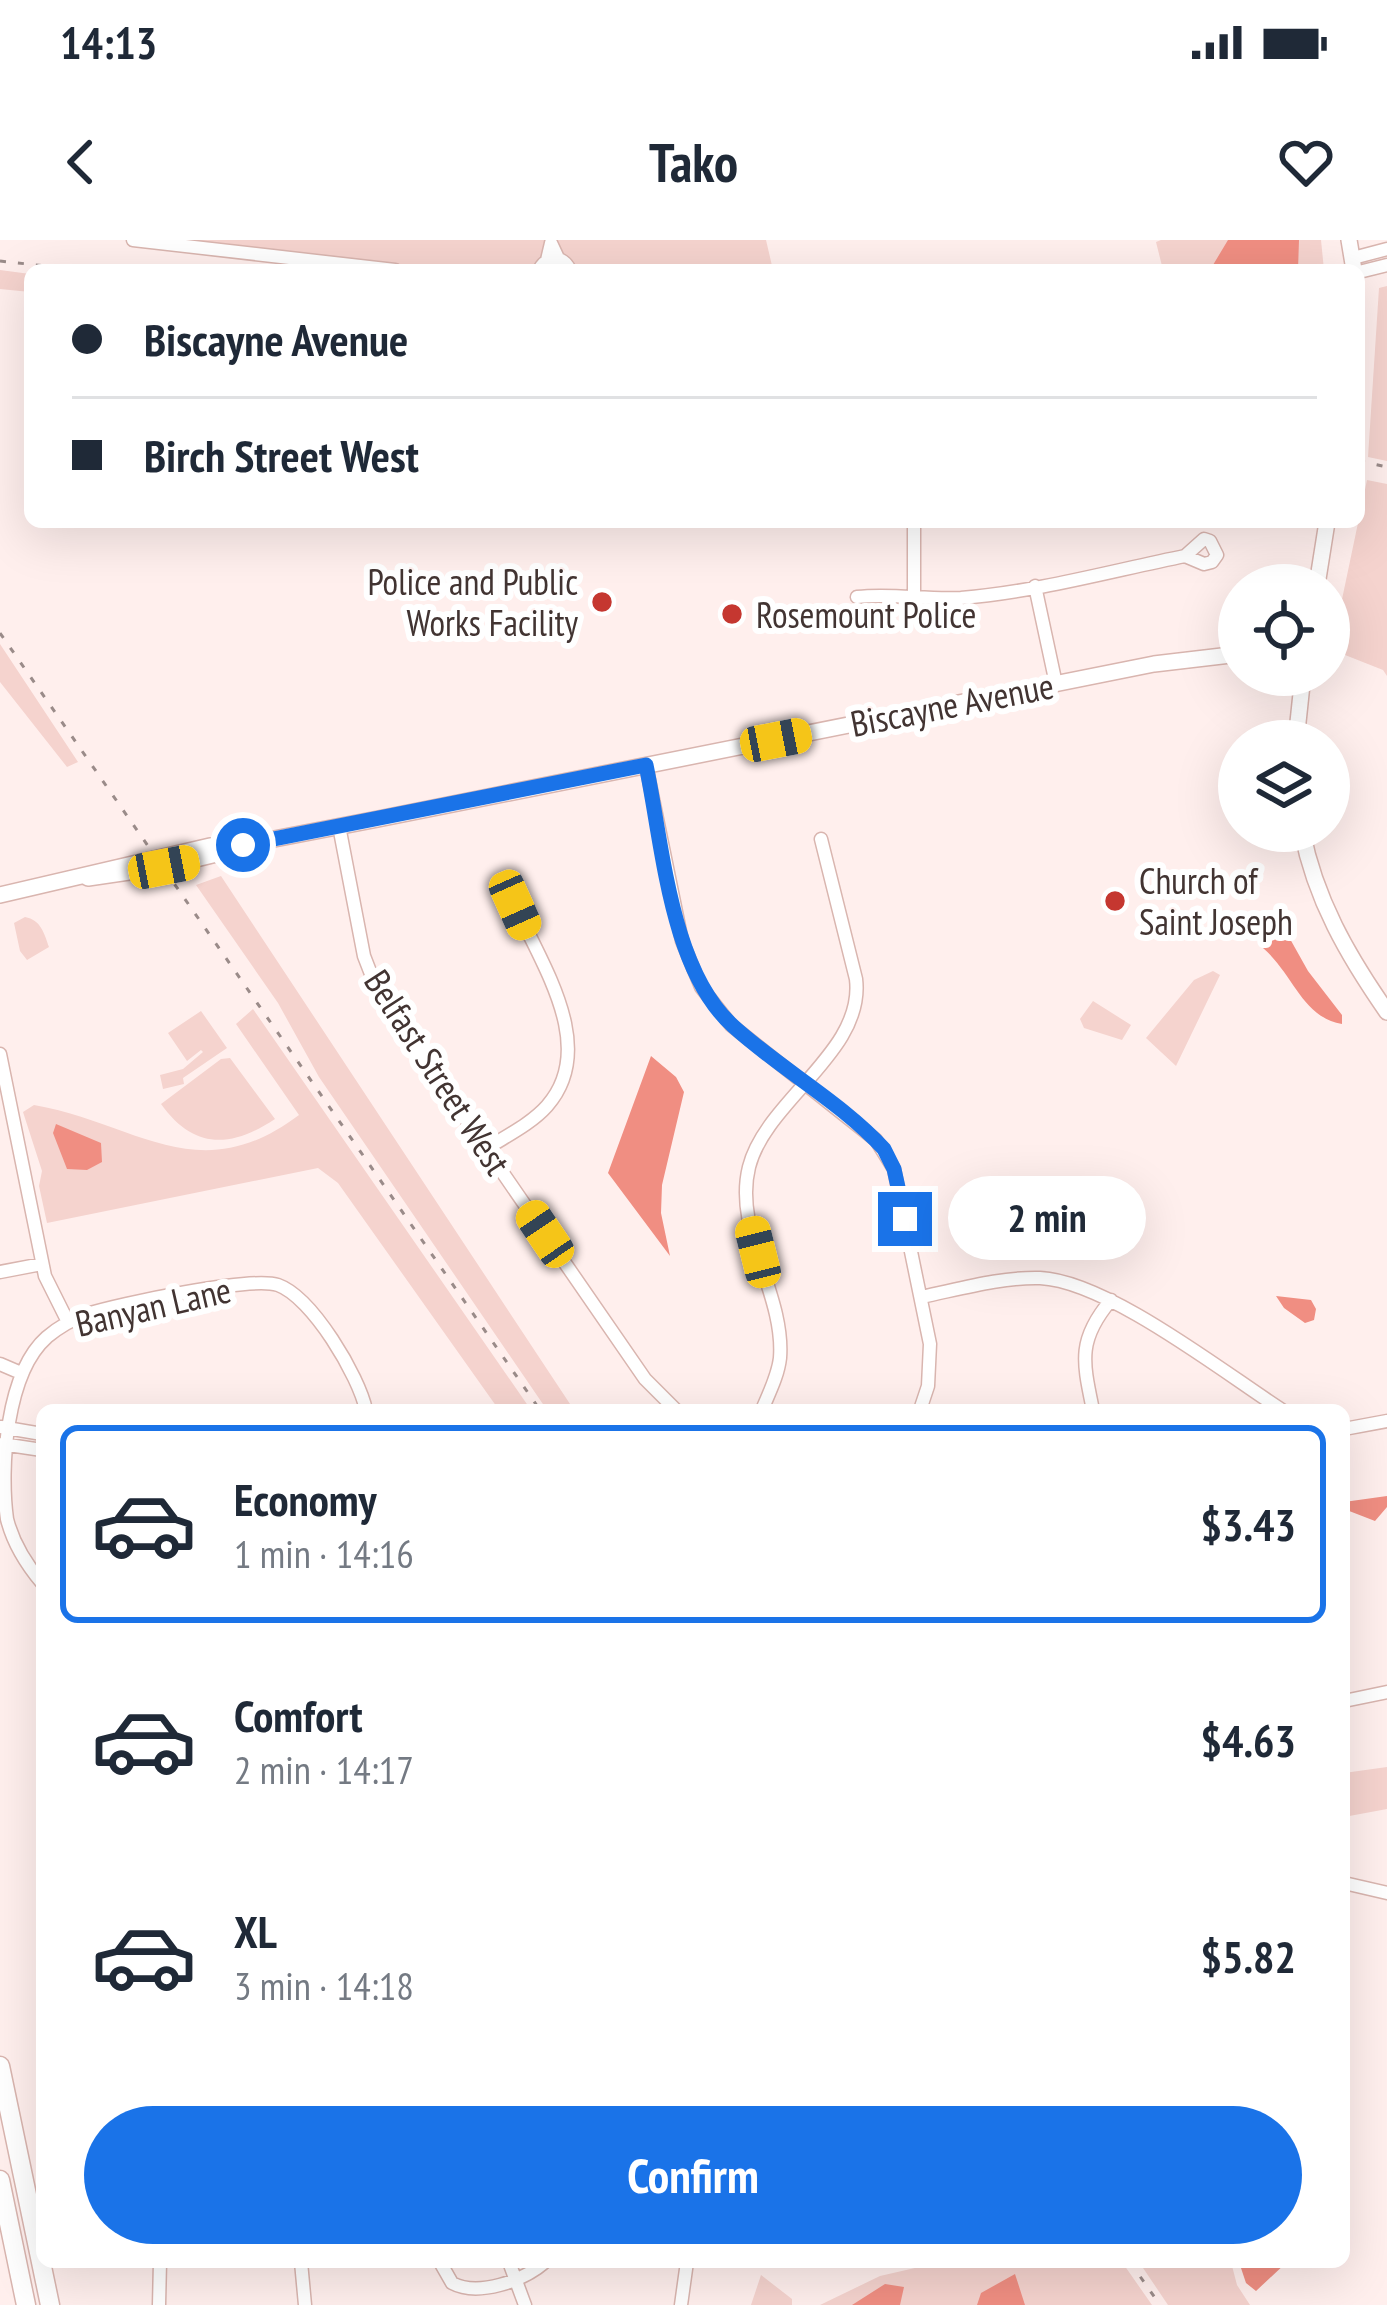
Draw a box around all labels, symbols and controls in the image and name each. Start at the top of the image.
text: 14:13 [60,13,157,71]
text: Tako [649,127,738,197]
icon: back [48,129,114,195]
icon: heart [1273,129,1339,195]
text: Biscayne Avenue [144,310,408,368]
text: Birch Street West [144,426,419,484]
place label: Police and Public Works Facility [367,558,578,646]
map controls [1218,564,1350,852]
button: locate [1218,564,1350,696]
marker: Police and Public Works Facility [589,589,615,615]
place label: Rosemount Police [756,591,976,638]
marker: Rosemount Police [719,601,745,627]
street label: Biscayne Avenue [846,661,1058,747]
car [737,715,815,765]
button: layers [1218,720,1350,852]
route start [216,818,270,872]
car [125,842,203,892]
place label: Church of Saint Joseph [1139,857,1293,945]
car [484,865,546,945]
marker: Church of Saint Joseph [1102,888,1128,914]
street label: Belfast Street West [354,961,522,1183]
callout: 2 min [947,1177,1145,1261]
route end [878,1192,932,1246]
text: 2 min [1008,1192,1086,1243]
car [510,1194,580,1274]
car [732,1213,784,1291]
street label: Banyan Lane [71,1265,235,1347]
icon: car [90,1470,198,1578]
text: Economy [234,1470,377,1528]
text: $3.43 [1200,1495,1296,1553]
text: 1 min · 14:16 [234,1528,414,1579]
icon: car [90,1686,198,1794]
text: Comfort [234,1686,363,1744]
text: $4.63 [1200,1711,1296,1769]
text: 2 min · 14:17 [234,1744,414,1795]
icon: car [90,1902,198,2010]
text: XL [234,1902,277,1960]
text: $5.82 [1200,1927,1296,1985]
text: 3 min · 14:18 [234,1960,414,2011]
button: Confirm [84,2106,1302,2244]

